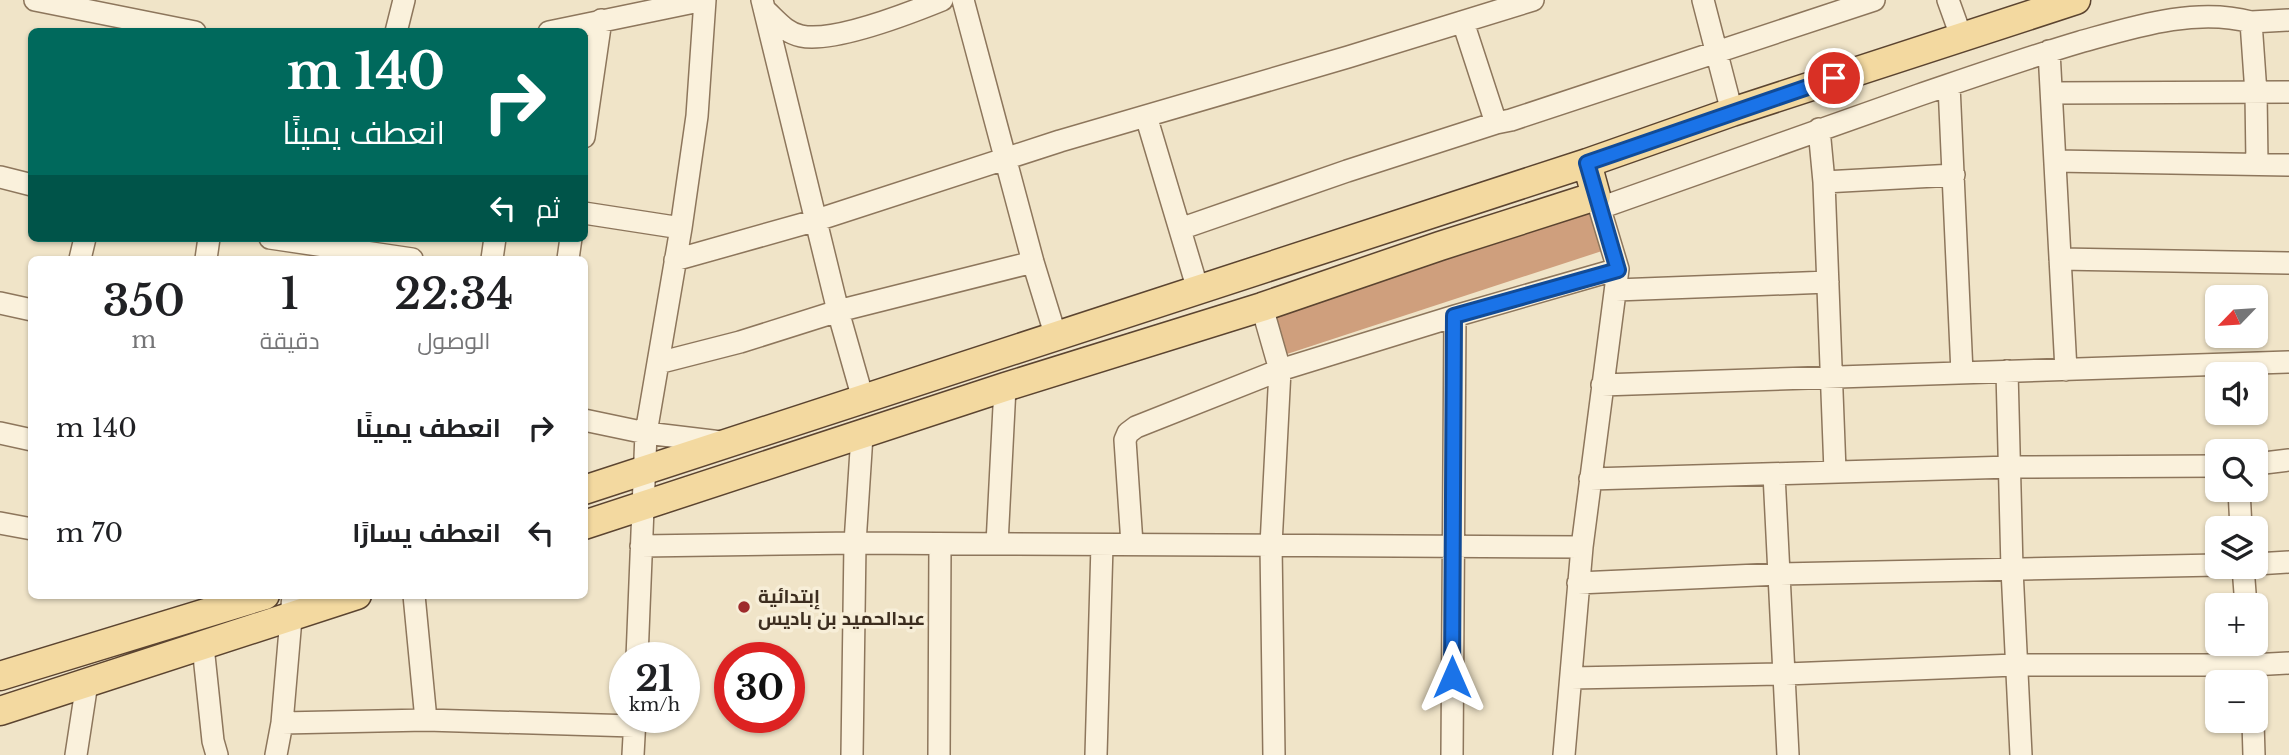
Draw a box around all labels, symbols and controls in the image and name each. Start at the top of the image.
text: 140 m [287,41,445,102]
pin [1804,48,1864,108]
icon: right [469,56,560,147]
icon: arrive [1815,59,1853,97]
text: انعطف يمينًا [282,113,445,153]
icon: left [484,189,522,227]
text: ثم [536,193,560,225]
text: 1 [280,268,299,320]
text: 22:34 [394,268,513,320]
text: 350 [103,275,185,327]
north arrow [2205,285,2268,348]
map controls [2205,285,2268,733]
text: m [132,326,156,354]
text: دقيقة [260,327,320,355]
text: الوصول [417,327,490,355]
button: sound [2205,362,2268,425]
icon: right [522,409,560,447]
text: 140 m [56,412,137,444]
text: انعطف يمينًا [355,412,501,444]
button: search [2205,439,2268,502]
icon: left [522,514,560,552]
button: layers [2205,516,2268,579]
text: 70 m [56,517,123,549]
text: انعطف يسارًا [352,517,501,549]
place label: إبتدائية عبدالحميد بن باديس [758,585,925,630]
button: + [2205,593,2268,656]
marker: إبتدائية عبدالحميد بن باديس [736,599,752,615]
position arrow [1415,640,1489,714]
speed limit sign: 30 [714,642,805,733]
text: 21 [635,657,674,700]
button: − [2205,670,2268,733]
text: km/h [629,694,680,716]

